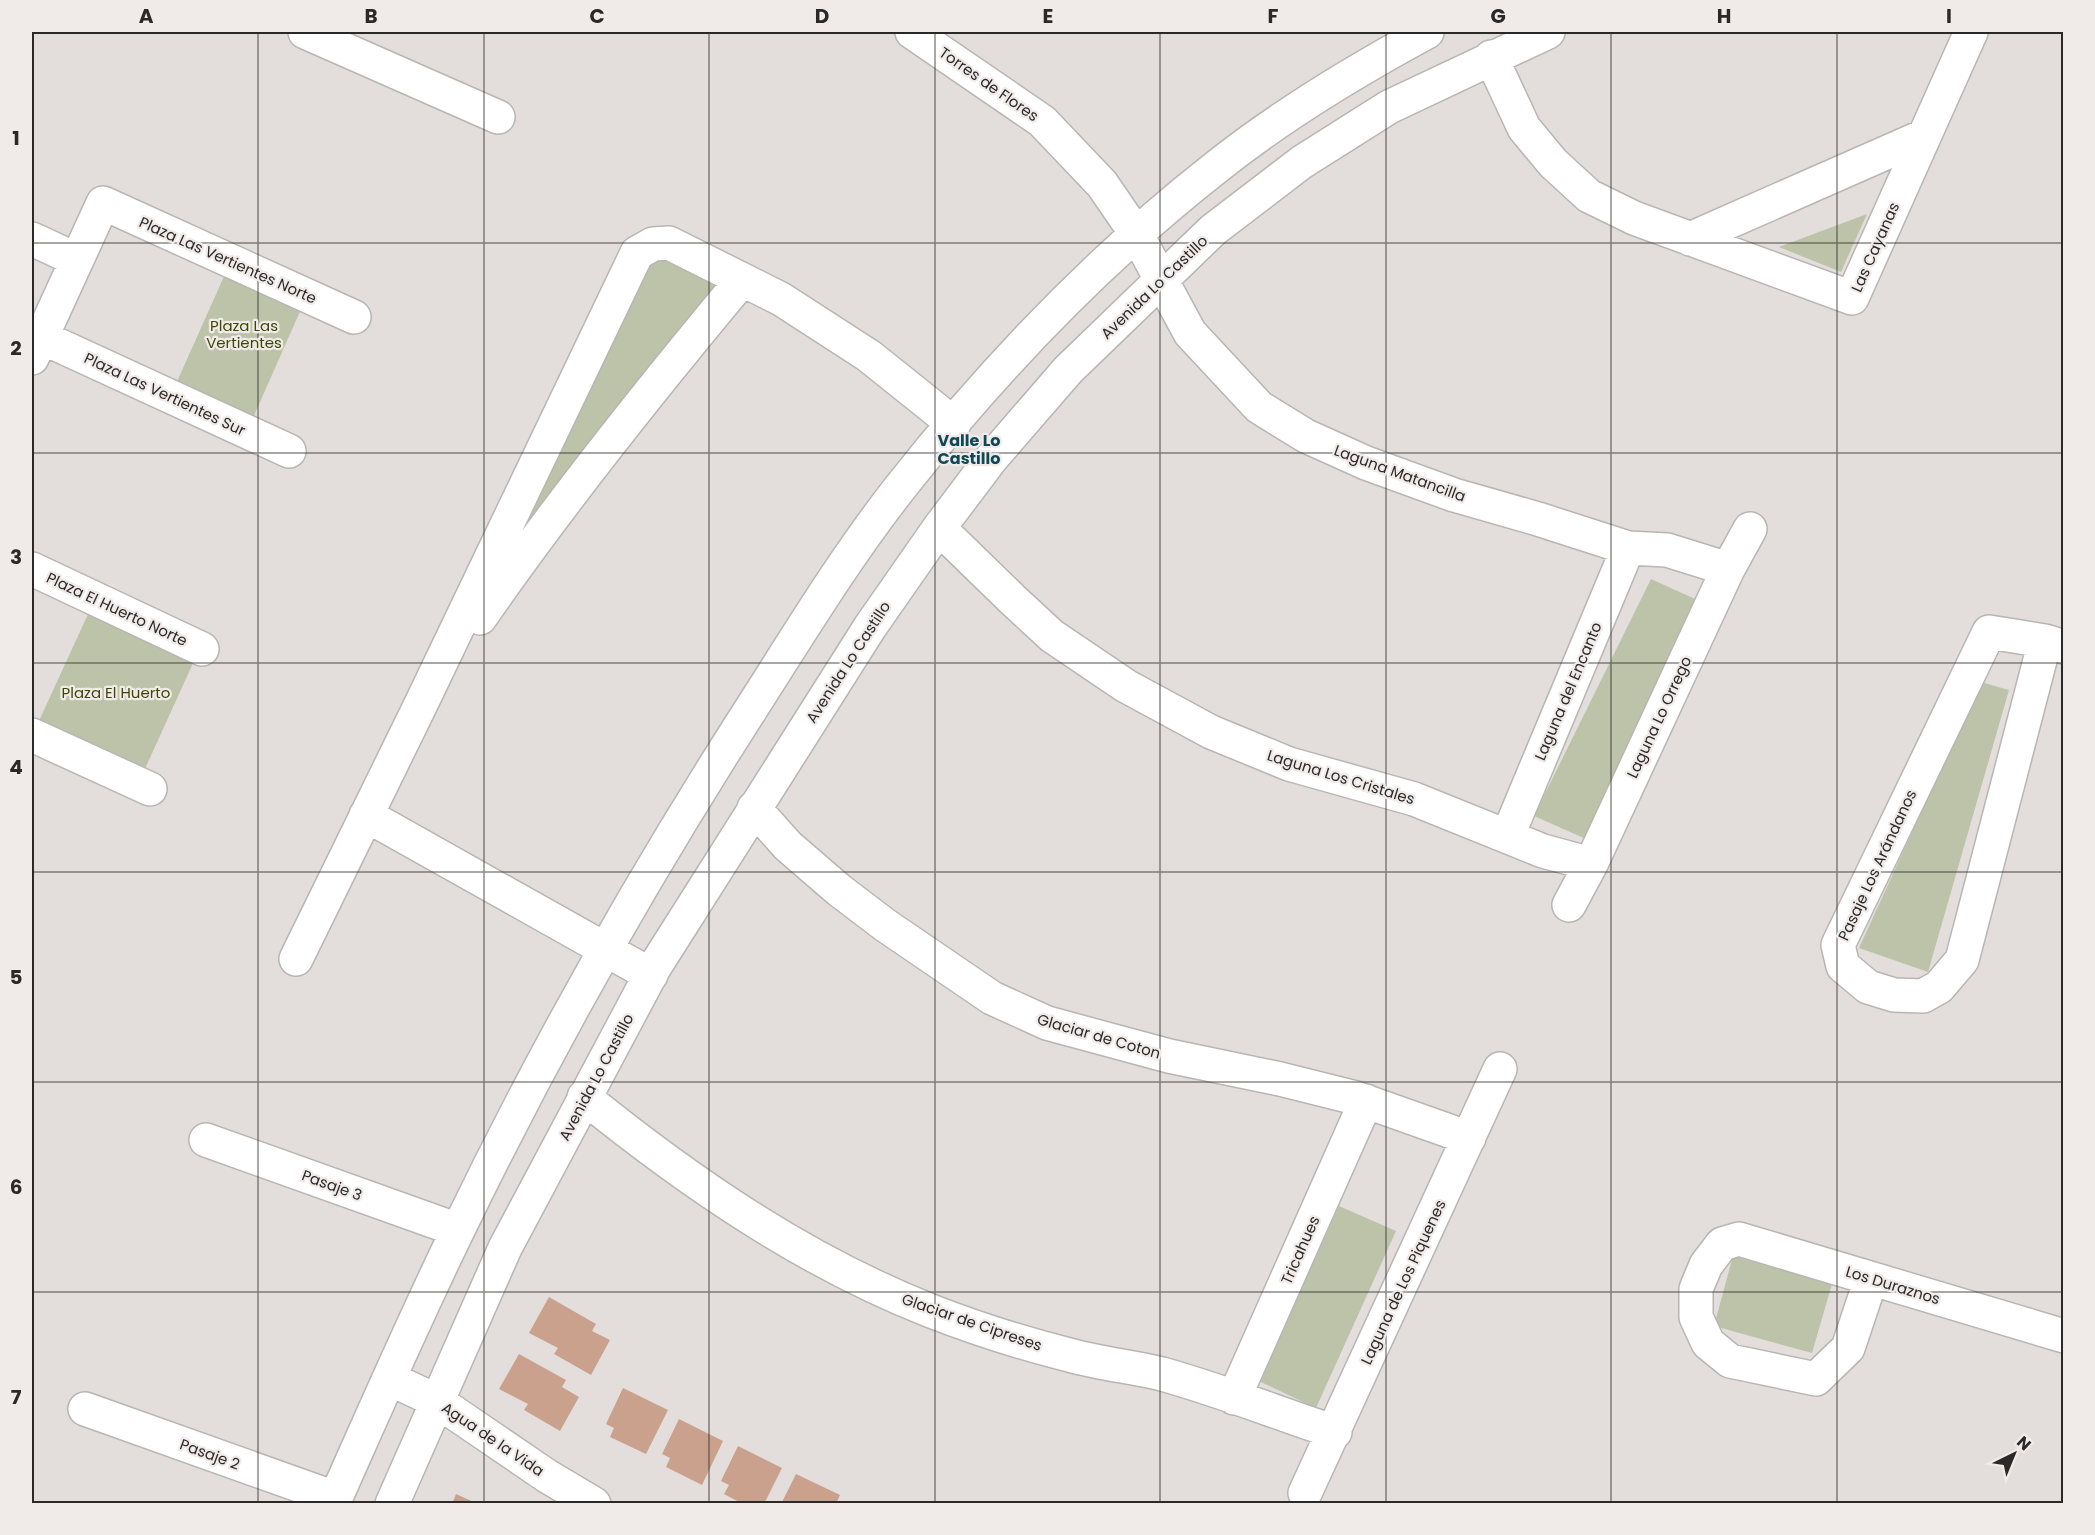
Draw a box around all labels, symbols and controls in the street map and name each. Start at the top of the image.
text: A [139,2,154,30]
text: B [364,2,378,30]
text: C [589,2,605,30]
text: D [815,2,829,30]
text: E [1043,2,1053,30]
text: F [1268,2,1279,30]
text: G [1490,2,1506,30]
text: H [1717,2,1731,30]
text: I [1946,2,1952,30]
street label: Torres de Flores [935,42,1043,126]
text: 1 [12,124,20,152]
street label: Las Cayanas [1846,199,1904,295]
street label: Plaza Las Vertientes Norte [136,211,320,309]
street label: Avenida Lo Castillo [1096,230,1212,344]
park label: Plaza Las Vertientes [206,315,282,353]
text: 2 [10,334,22,362]
street label: Plaza Las Vertientes Sur [81,347,249,441]
district label: Valle Lo Castillo [937,429,1001,470]
street label: Laguna Matancilla [1331,439,1469,507]
text: 3 [10,543,22,571]
street label: Plaza El Huerto Norte [43,567,191,651]
street label: Avenida Lo Castillo [801,597,895,727]
street label: Laguna del Encanto [1529,619,1607,763]
street label: Laguna Lo Orrego [1622,653,1696,781]
park label: Plaza El Huerto [62,682,170,703]
street label: Laguna Los Cristales [1265,745,1417,809]
text: 4 [9,753,23,781]
street label: Pasaje Los Arándanos [1833,786,1921,944]
text: 5 [10,963,23,991]
street label: Glaciar de Coton [1035,1008,1163,1064]
street label: Avenida Lo Castillo [554,1010,638,1144]
street label: Pasaje 3 [299,1164,365,1206]
text: 6 [10,1173,22,1201]
street label: Laguna de Los Piquenes [1356,1196,1451,1368]
street label: Tricahues [1276,1212,1325,1288]
street label: Los Duraznos [1843,1261,1943,1309]
street label: Glaciar de Cipreses [899,1288,1045,1356]
text: 7 [11,1383,22,1411]
street label: Agua de la Vida [438,1397,548,1481]
north arrow [1984,1424,2044,1484]
text: N [2012,1431,2036,1456]
street label: Pasaje 2 [177,1433,243,1475]

